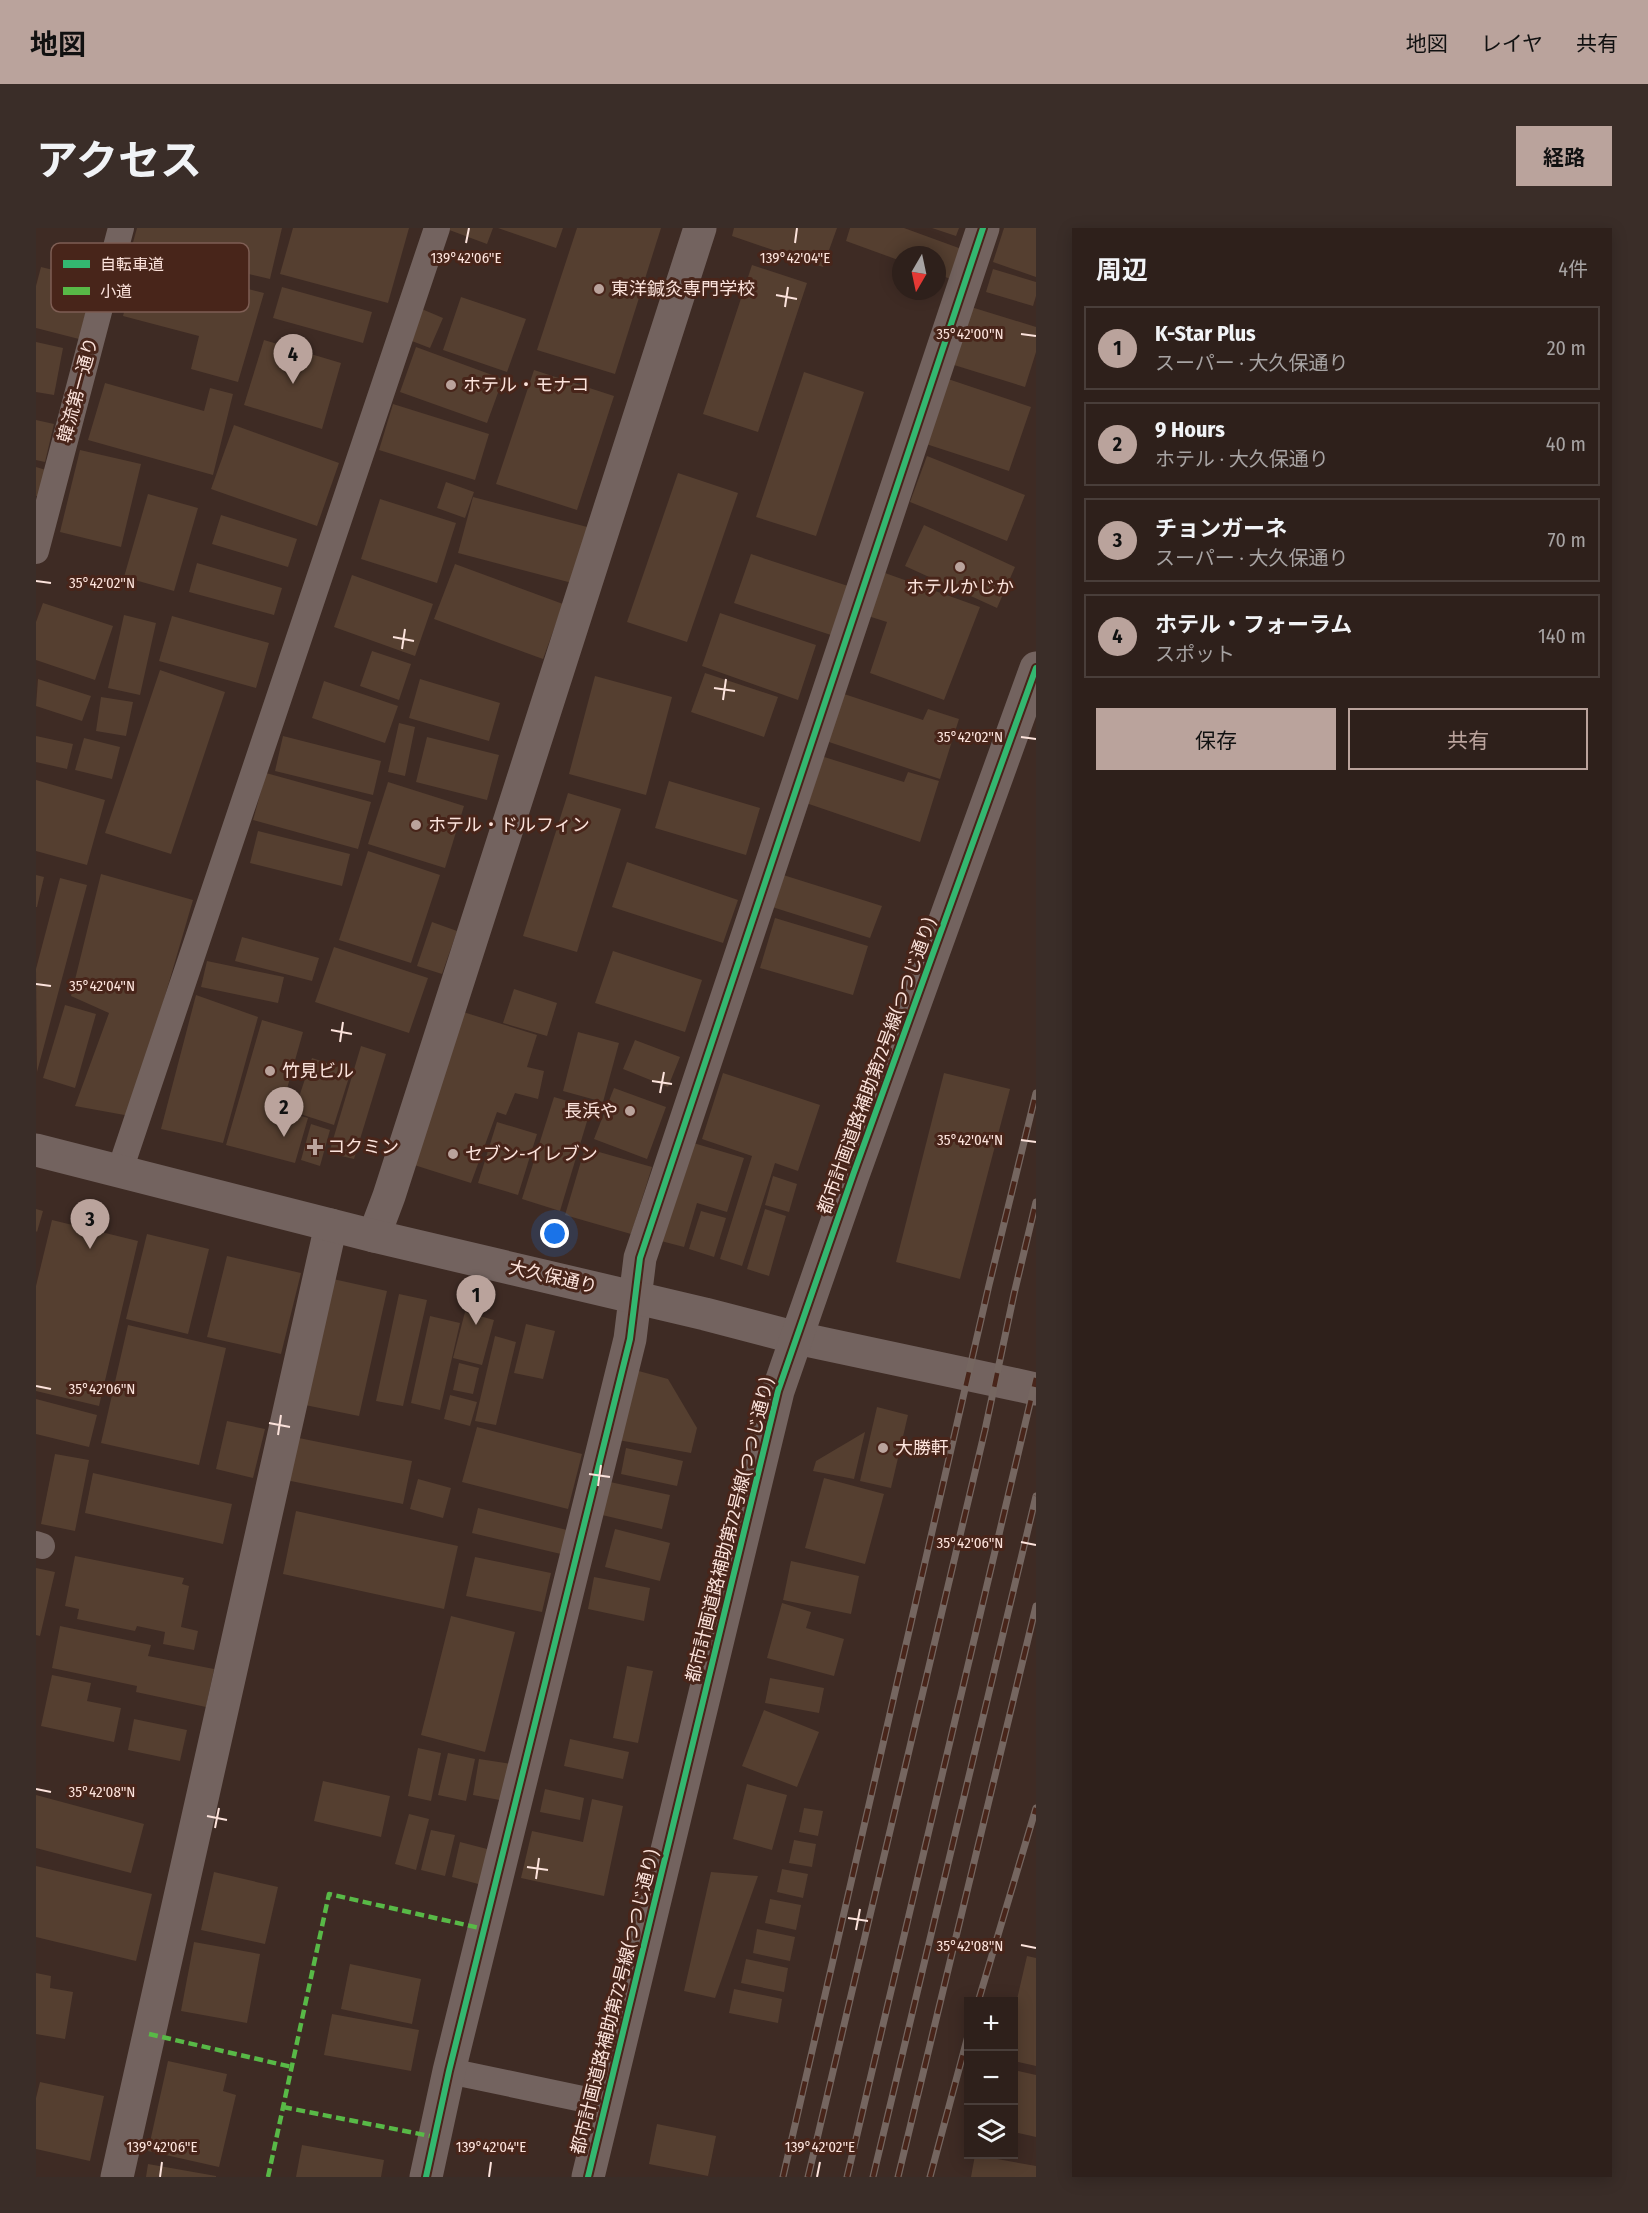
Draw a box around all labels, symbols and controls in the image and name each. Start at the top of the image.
text: 地図 [30,28,86,61]
text: 地図 [1406,31,1448,57]
text: レイヤ [1481,31,1543,57]
text: 共有 [1576,31,1618,57]
button: 経路 [1516,126,1612,186]
text: アクセス [36,136,202,186]
legend [51,243,249,312]
north arrow [892,246,946,300]
text: 139°42'06"E [431,249,502,267]
text: 139°42'04"E [760,249,830,267]
text: 自転車道 [100,255,164,274]
text: 周辺 [1096,255,1148,286]
text: 4件 [1558,257,1588,281]
place label: 東洋鍼灸専門学校 [611,278,755,300]
text: 小道 [100,282,132,301]
marker: 東洋鍼灸専門学校 [592,282,606,296]
text: K-Star Plus [1155,320,1256,347]
text: 35°42'00"N [936,325,1004,343]
pin: 4 [274,334,312,384]
street label: 韓流第一通り [53,335,103,445]
text: 1 [1113,336,1122,360]
text: 20 m [1547,336,1586,360]
text: スーパー · 大久保通り [1155,351,1348,375]
place label: ホテル・モナコ [463,374,589,396]
marker: ホテル・モナコ [444,378,458,392]
text: 9 Hours [1155,416,1225,443]
text: 2 [1113,432,1122,456]
text: 40 m [1546,432,1586,456]
text: ホテル · 大久保通り [1155,447,1329,471]
text: チョンガーネ [1155,515,1287,542]
text: 3 [1113,528,1122,552]
text: 70 m [1548,528,1586,552]
text: スーパー · 大久保通り [1155,546,1348,570]
marker: ホテルかじか [953,560,967,574]
text: 35°42'02"N [69,574,135,592]
place label: ホテルかじか [906,576,1014,598]
text: ホテル・フォーラム [1155,611,1352,638]
text: 4 [1112,624,1123,648]
text: 140 m [1538,624,1586,648]
text: スポット [1155,642,1235,666]
button: 保存 [1096,708,1336,770]
button: 共有 [1348,708,1588,770]
text: 35°42'02"N [937,728,1003,746]
place label: ホテル・ドルフィン [428,814,590,836]
marker: ホテル・ドルフィン [409,818,423,832]
street label: 都市計画道路補助第72号線(つつじ通り) [813,915,941,1217]
text: 35°42'04"N [69,977,135,995]
place label: 竹見ビル [282,1060,354,1082]
marker: 竹見ビル [263,1064,277,1078]
pin: 2 [264,1088,304,1137]
place label: 長浜や [564,1100,618,1122]
marker: 長浜や [623,1104,637,1118]
text: 35°42'04"N [937,1131,1003,1149]
place label: コクミン [327,1136,399,1158]
marker: コクミン [308,1140,322,1154]
place label: セブン-イレブン [465,1143,598,1165]
marker: セブン-イレブン [446,1147,460,1161]
pin: 3 [70,1200,110,1249]
your location [540,1219,569,1248]
street label: 大久保通り [507,1256,599,1298]
pin: 1 [456,1276,496,1325]
street label: 都市計画道路補助第72号線(つつじ通り) [681,1375,779,1685]
text: 35°42'06"N [69,1380,135,1398]
place label: 大勝軒 [895,1437,949,1459]
marker: 大勝軒 [876,1441,890,1455]
text: 35°42'06"N [937,1534,1003,1552]
text: 35°42'08"N [69,1783,135,1801]
street label: 都市計画道路補助第72号線(つつじ通り) [566,1847,664,2157]
text: 35°42'08"N [937,1937,1003,1955]
map controls [964,1997,1018,2159]
button: + [964,1997,1018,2051]
button: − [964,2051,1018,2105]
button: layers [964,2105,1018,2159]
text: 139°42'06"E [127,2138,198,2156]
text: 139°42'04"E [456,2138,526,2156]
text: 139°42'02"E [785,2138,855,2156]

